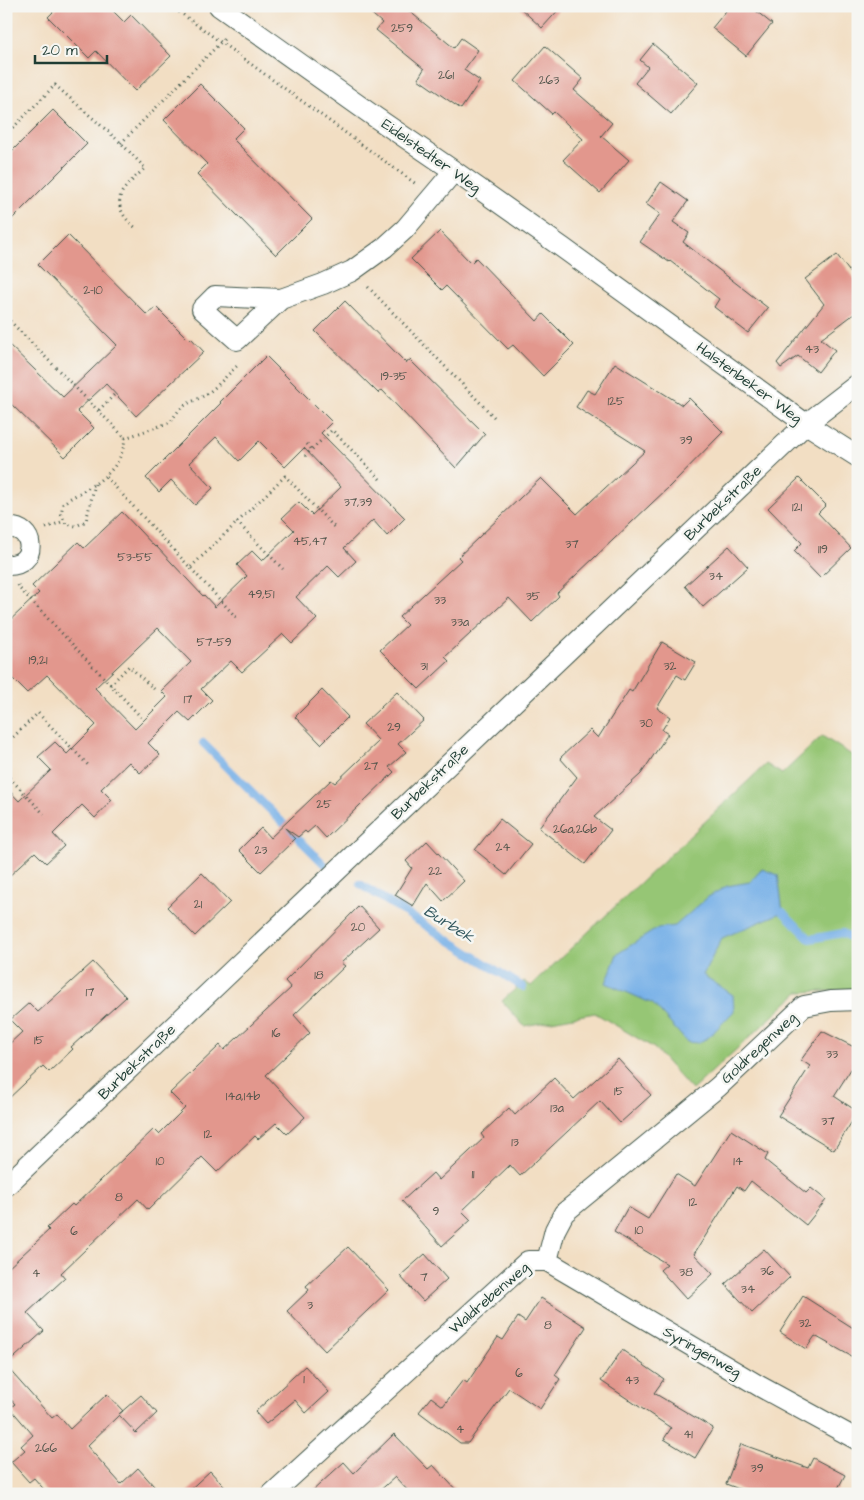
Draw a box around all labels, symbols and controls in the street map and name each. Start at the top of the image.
house number: 259 [391,20,413,37]
scale bar [35,32,108,64]
text: 20 m [42,40,78,61]
house number: 261 [438,67,454,84]
house number: 263 [539,72,559,89]
street label: Eidelstedter Weg [376,114,485,199]
house number: 2-10 [83,282,103,299]
street label: Halstenbeker Weg [691,337,807,430]
house number: 43 [805,341,819,358]
house number: 19-35 [381,368,408,385]
house number: 125 [608,393,625,410]
house number: 39 [680,432,693,449]
street label: Burbekstraße [680,461,766,545]
house number: 37,39 [344,494,372,511]
house number: 121 [792,499,802,516]
house number: 45,47 [293,533,328,550]
house number: 37 [565,536,579,553]
house number: 119 [818,541,828,558]
house number: 53-55 [117,549,153,566]
house number: 34 [709,568,723,585]
house number: 49,51 [247,586,275,603]
house number: 35 [526,588,541,605]
house number: 33 [434,592,446,609]
house number: 33a [451,614,469,631]
house number: 57-59 [197,634,232,651]
house number: 19,21 [29,652,48,669]
house number: 31 [420,658,428,675]
house number: 32 [664,658,677,675]
house number: 17 [184,691,193,708]
house number: 30 [639,715,653,732]
house number: 29 [387,719,401,736]
street label: Burbekstraße [387,740,473,824]
house number: 27 [364,758,379,775]
house number: 25 [316,796,332,813]
house number: 26a,26b [553,821,597,838]
house number: 24 [495,839,511,856]
house number: 23 [255,842,267,859]
house number: 22 [428,863,442,880]
house number: 21 [194,896,203,913]
water label: Burbek [420,900,479,949]
house number: 20 [351,919,366,936]
house number: 18 [314,967,324,984]
house number: 17 [86,984,95,1001]
street label: Goldregenweg [717,1007,802,1089]
street label: Burbekstraße [94,1020,180,1104]
house number: 16 [271,1025,281,1042]
house number: 15 [34,1032,45,1049]
house number: 33 [826,1046,838,1063]
house number: 15 [614,1083,625,1100]
house number: 14a,14b [226,1088,260,1105]
house number: 13a [550,1100,564,1117]
house number: 37 [821,1113,835,1130]
house number: 12 [204,1126,212,1143]
house number: 13 [511,1134,519,1151]
house number: 10 [155,1153,165,1170]
house number: 14 [733,1153,743,1170]
house number: 11 [471,1166,475,1183]
house number: 8 [115,1189,123,1206]
house number: 12 [689,1194,697,1211]
house number: 9 [433,1203,440,1220]
house number: 10 [634,1222,644,1239]
house number: 6 [70,1223,78,1240]
street label: Waldrebenweg [444,1257,535,1340]
house number: 36 [760,1263,774,1280]
house number: 38 [679,1264,693,1281]
house number: 4 [32,1265,40,1282]
house number: 7 [420,1269,428,1286]
house number: 34 [741,1281,755,1298]
house number: 3 [307,1297,313,1314]
house number: 32 [799,1315,812,1332]
house number: 8 [544,1317,552,1334]
street label: Syringenweg [658,1321,745,1384]
house number: 6 [515,1365,523,1382]
house number: 1 [303,1371,305,1388]
house number: 43 [625,1372,639,1389]
house number: 4 [456,1421,464,1438]
house number: 41 [683,1426,693,1443]
house number: 266 [35,1440,57,1457]
house number: 39 [751,1460,764,1477]

